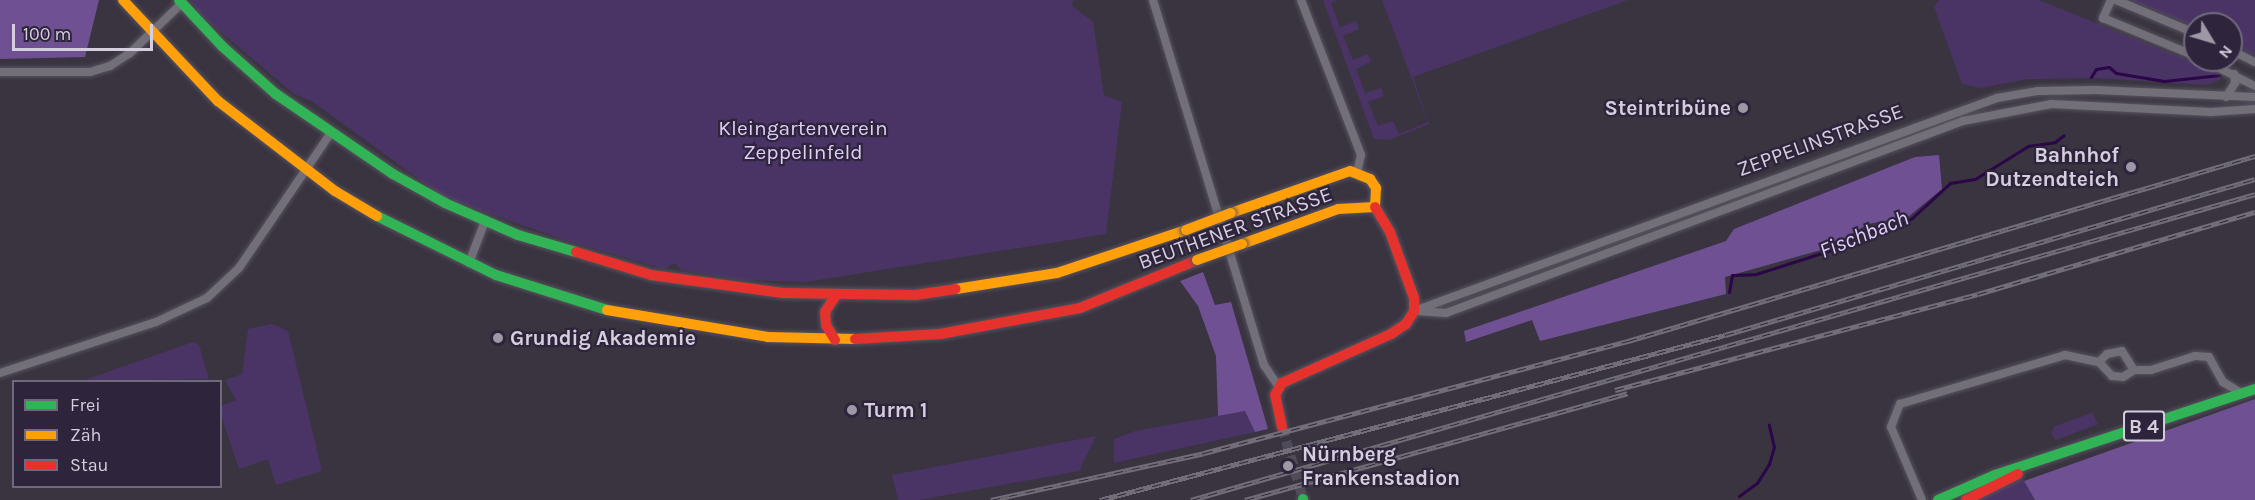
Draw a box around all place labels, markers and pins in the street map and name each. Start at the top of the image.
place label: Steintribüne [1605,95,1731,121]
marker: Steintribüne [1736,101,1750,115]
place label: Bahnhof Dutzendteich [1985,142,2119,192]
marker: Bahnhof Dutzendteich [2124,160,2138,174]
place label: Grundig Akademie [510,325,696,351]
marker: Grundig Akademie [491,331,505,345]
place label: Turm 1 [864,397,928,423]
marker: Turm 1 [845,403,859,417]
place label: Nürnberg Frankenstadion [1302,441,1460,491]
marker: Nürnberg Frankenstadion [1279,457,1297,475]

